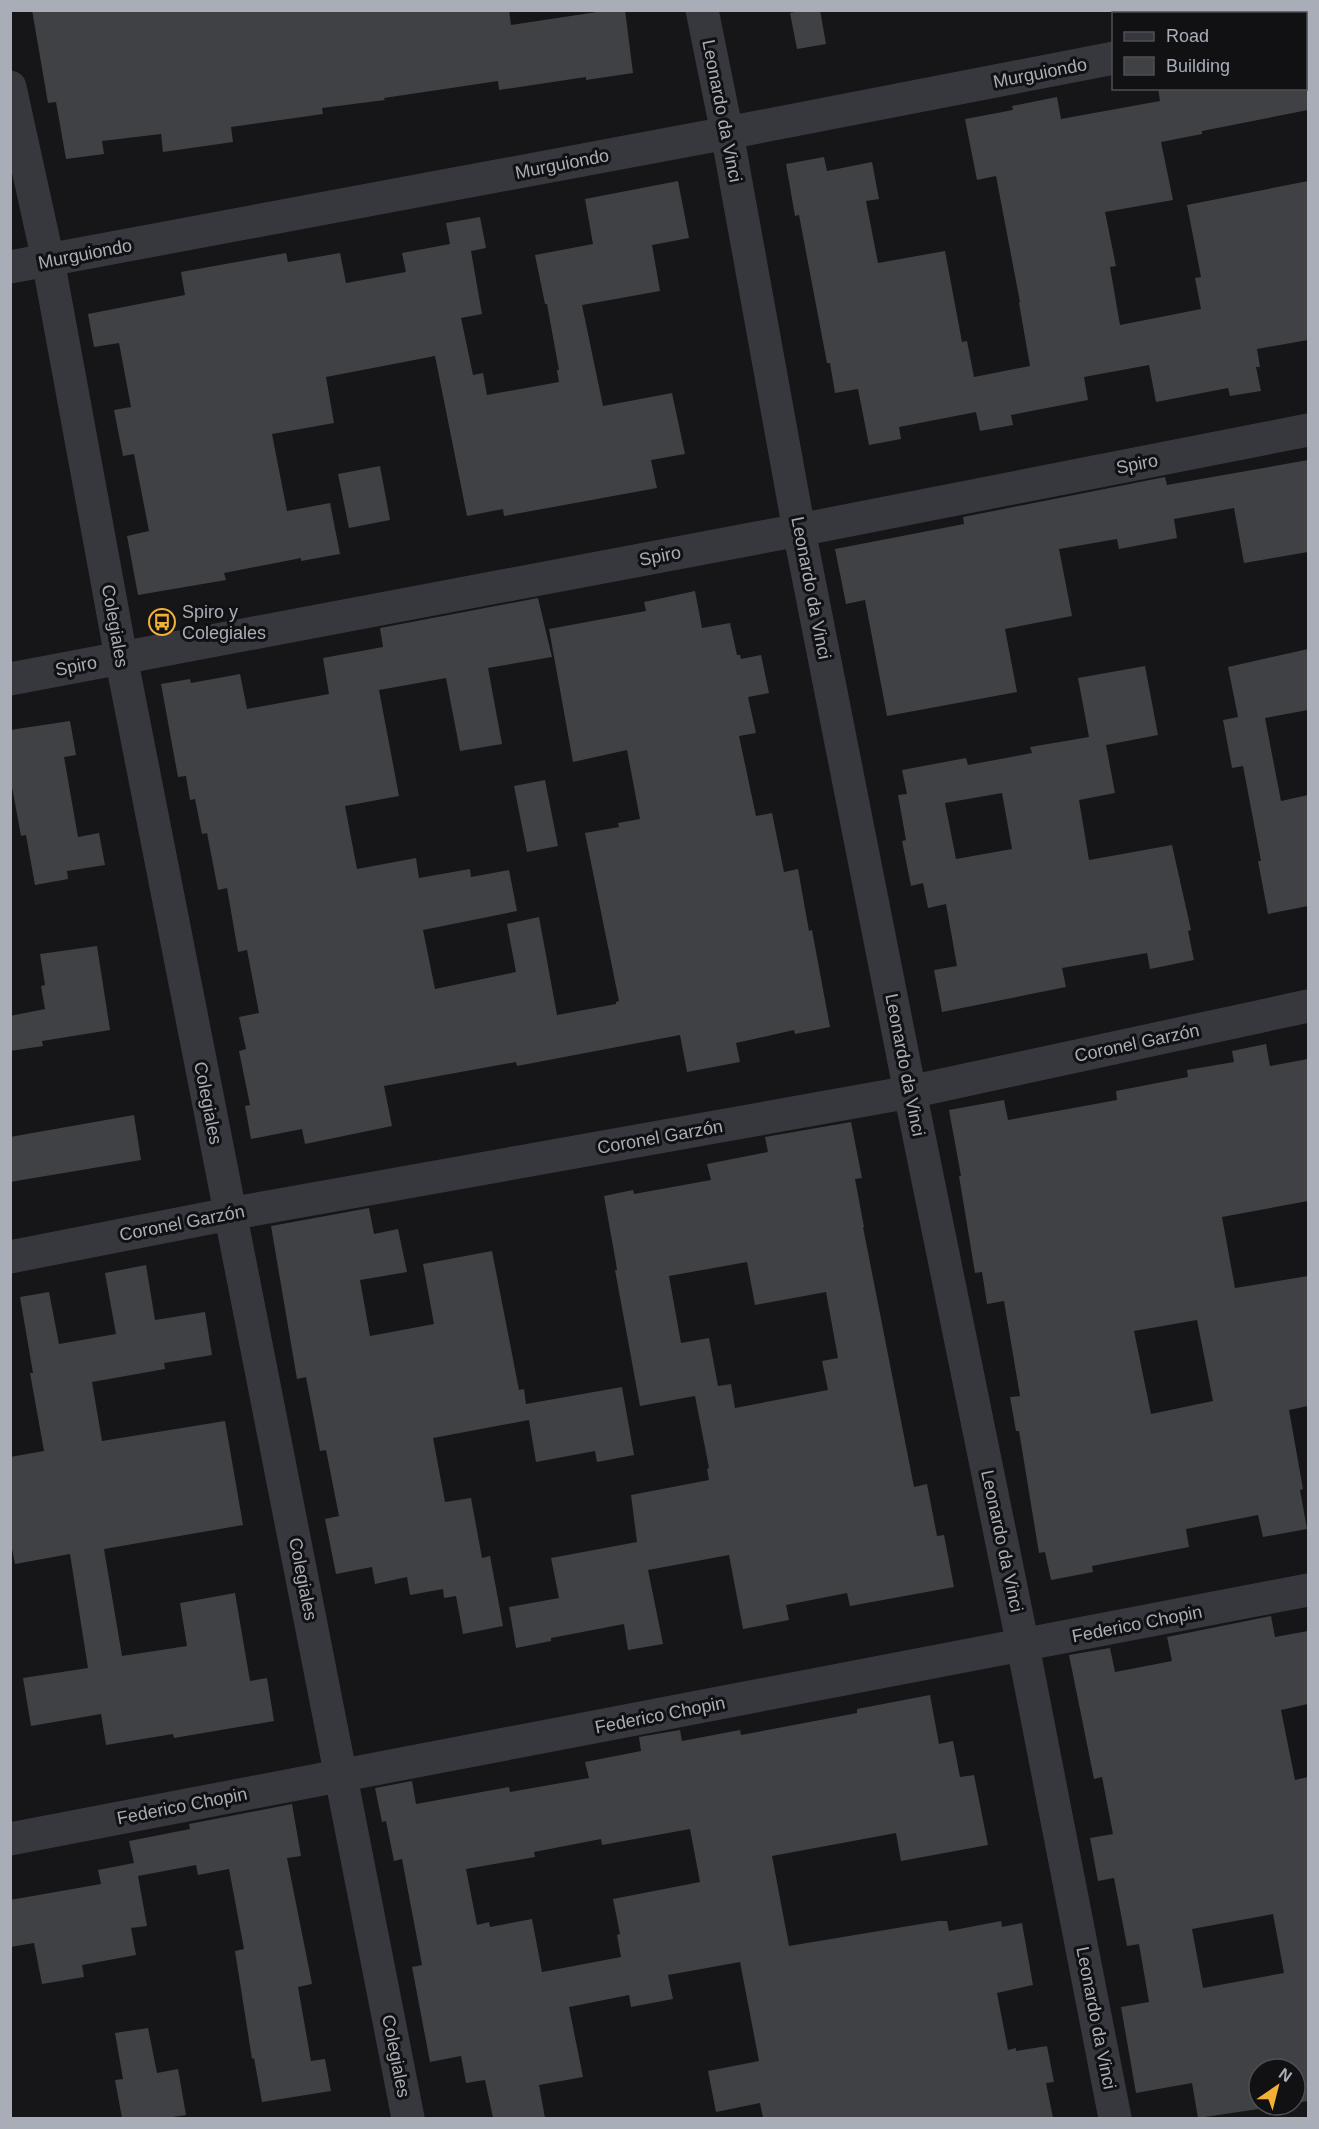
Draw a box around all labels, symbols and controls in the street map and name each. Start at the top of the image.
legend [1112,12,1307,90]
text: Road [1166,26,1209,46]
street label: Leonardo da Vinci [698,38,746,184]
street label: Murguiondo [991,54,1089,92]
text: Building [1166,56,1230,76]
street label: Murguiondo [513,145,611,183]
street label: Murguiondo [36,235,134,273]
street label: Spiro [1114,450,1160,478]
street label: Leonardo da Vinci [787,515,835,661]
street label: Spiro [637,542,683,570]
street label: Colegiales [98,583,132,669]
place label: Spiro y Colegiales [182,602,266,643]
bus stop icon: Spiro y Colegiales [147,607,177,637]
street label: Spiro [53,652,99,680]
street label: Leonardo da Vinci [881,992,929,1138]
street label: Coronel Garzón [1073,1020,1201,1066]
street label: Colegiales [190,1060,226,1146]
street label: Coronel Garzón [596,1116,724,1158]
street label: Coronel Garzón [118,1201,246,1245]
street label: Leonardo da Vinci [977,1468,1027,1614]
street label: Colegiales [285,1536,321,1622]
street label: Federico Chopin [1070,1602,1204,1646]
street label: Federico Chopin [593,1693,727,1737]
street label: Federico Chopin [115,1784,249,1828]
street label: Leonardo da Vinci [1072,1945,1120,2091]
street label: Colegiales [378,2013,414,2099]
north arrow [1247,2057,1307,2117]
text: N [1276,2065,1295,2085]

